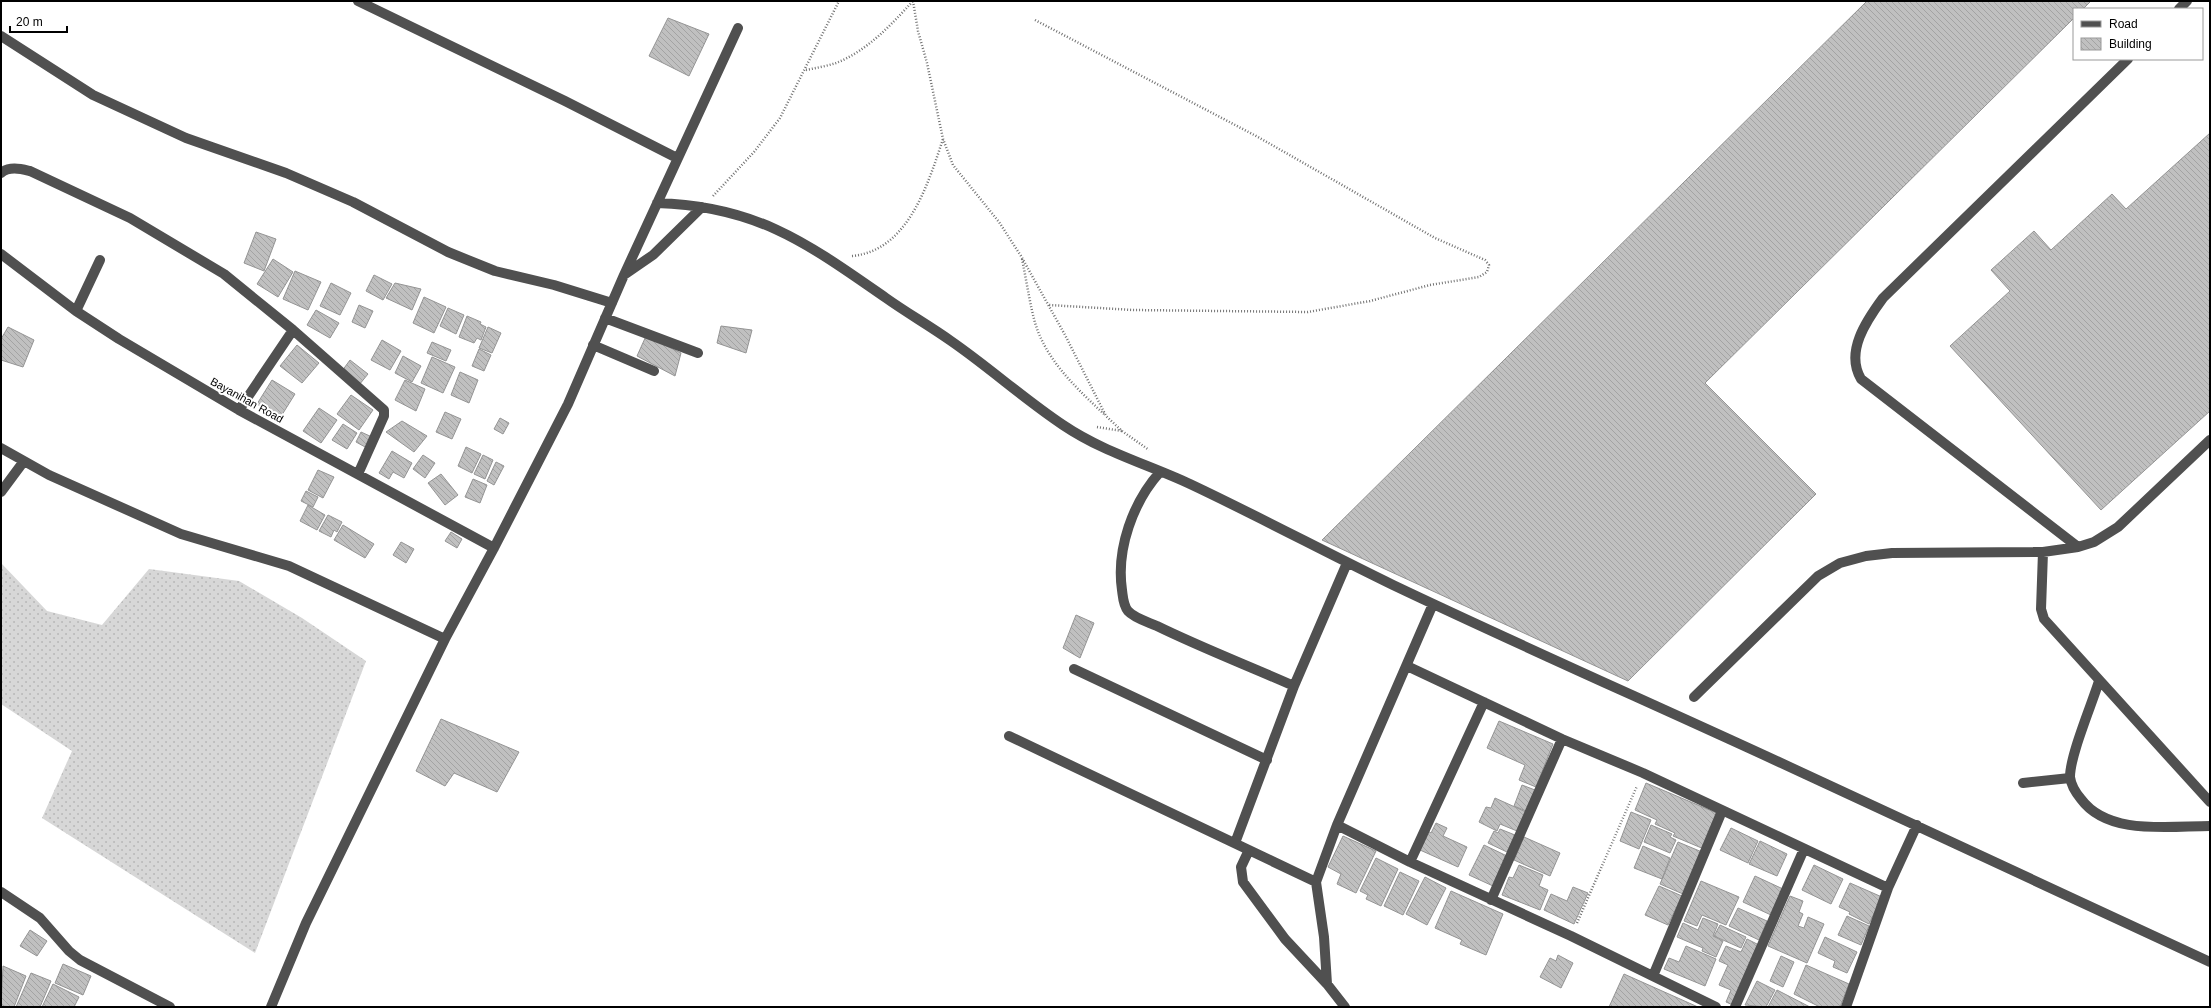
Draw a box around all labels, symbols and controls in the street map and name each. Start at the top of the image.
scale bar [10,8,67,34]
legend [2073,8,2203,60]
text: 20 m [16,15,43,29]
text: Road [2109,17,2138,31]
text: Building [2109,37,2152,51]
street label: Bayanihan Road [209,375,285,425]

